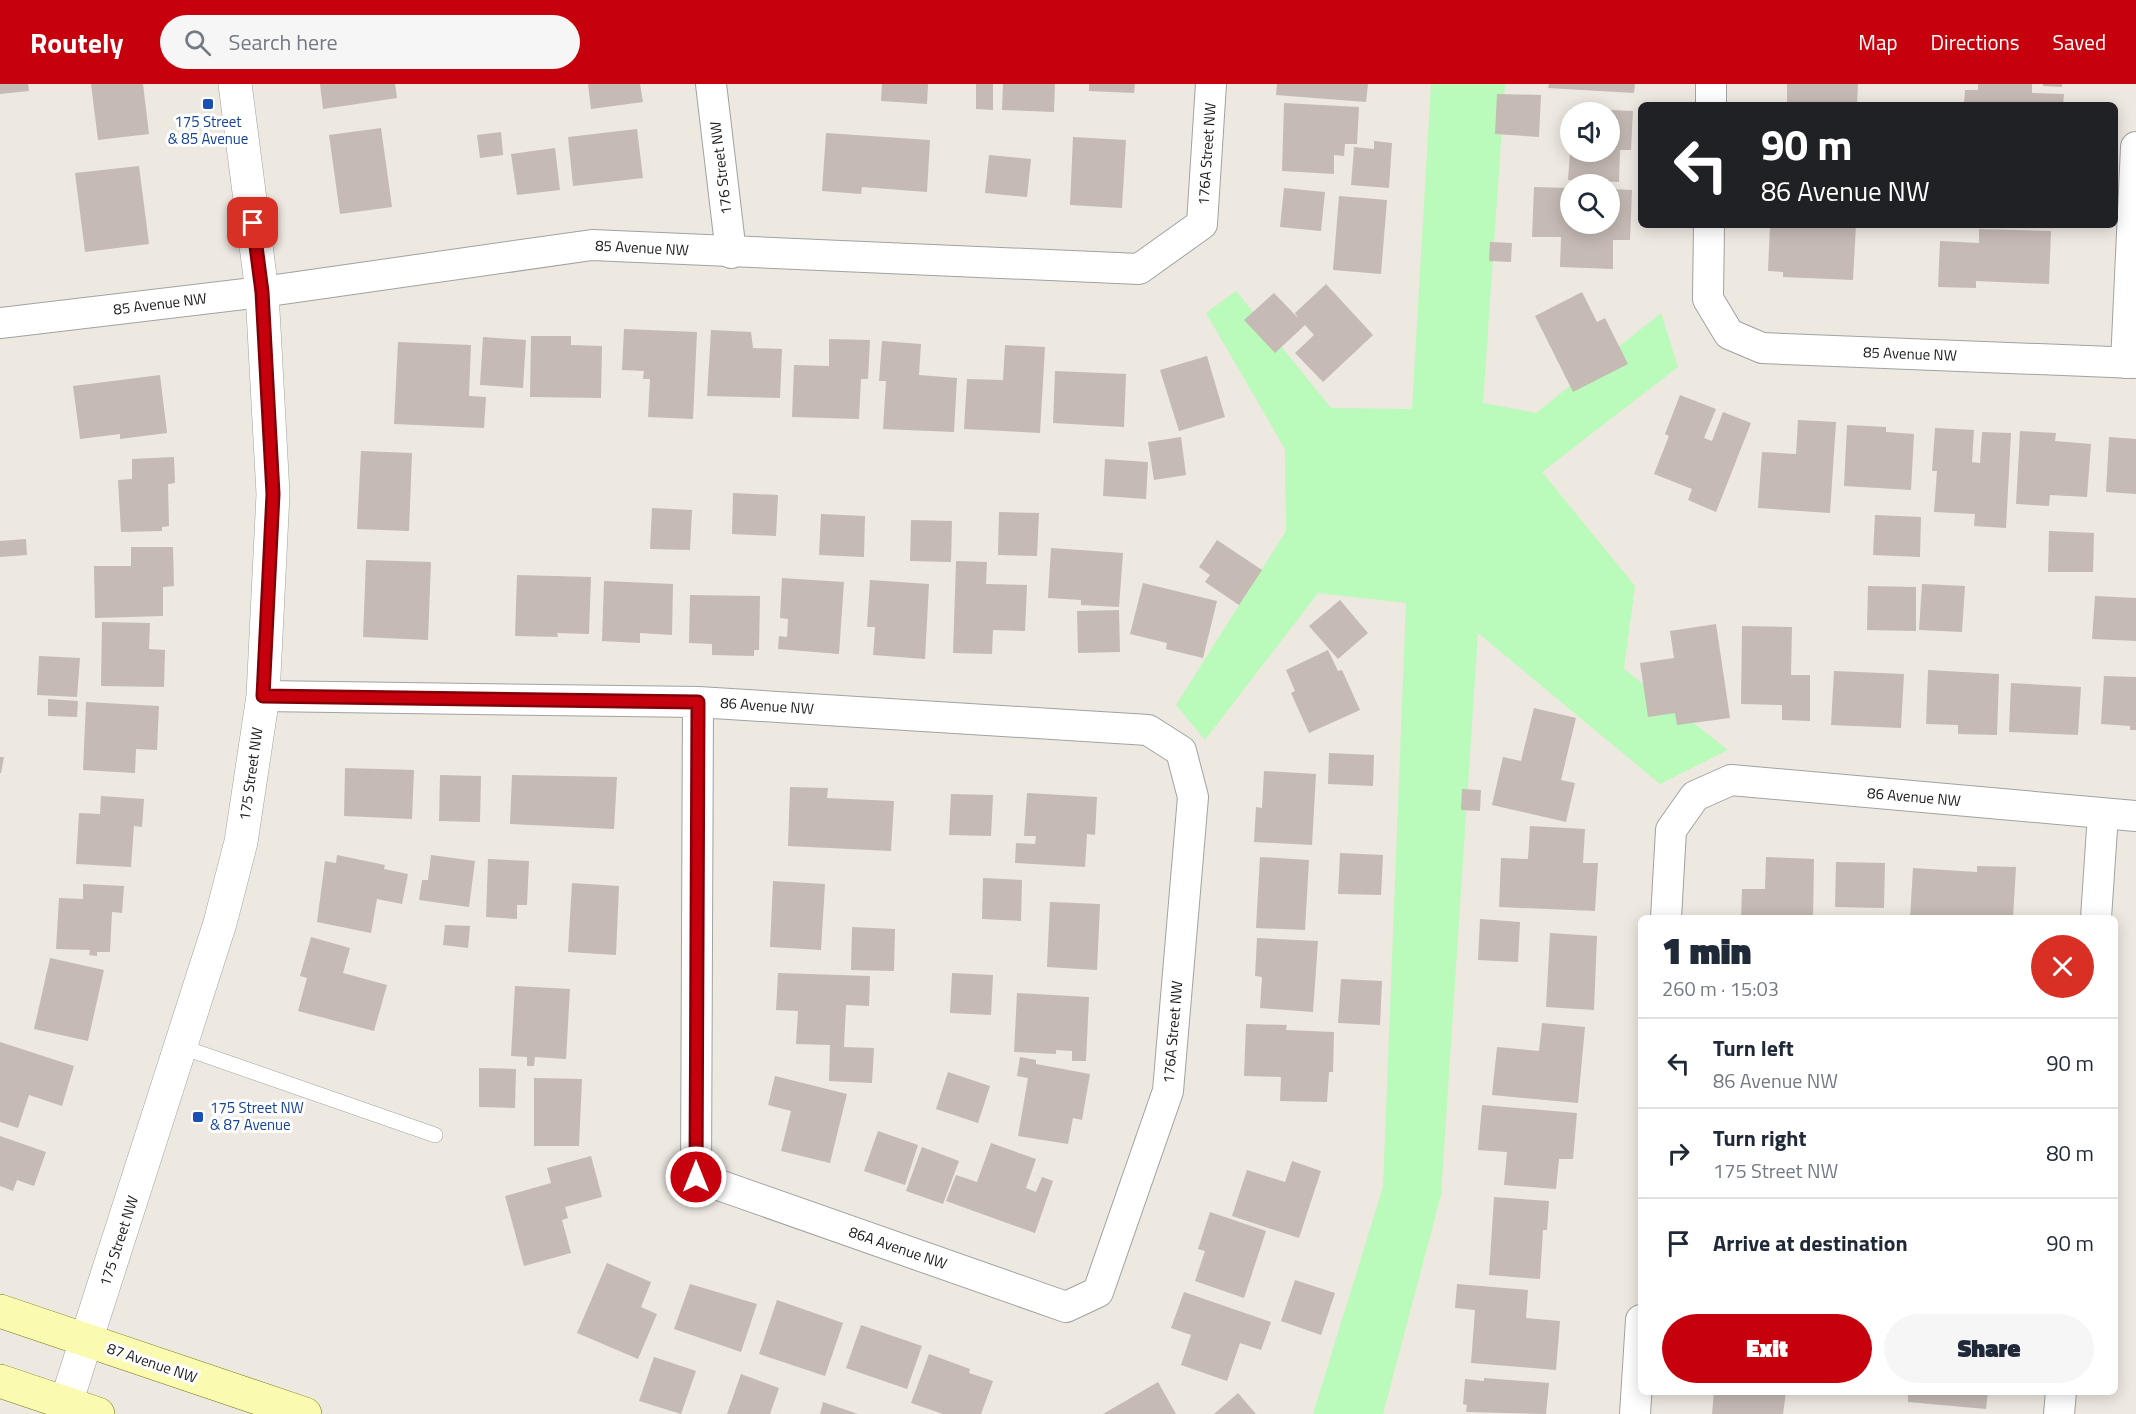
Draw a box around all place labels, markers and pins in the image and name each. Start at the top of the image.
marker: 175 Street & 85 Avenue [201,97,215,111]
place label: 175 Street & 85 Avenue [168,110,248,150]
pin [227,197,278,248]
place label: 175 Street NW & 87 Avenue [210,1096,304,1136]
marker: 175 Street NW & 87 Avenue [191,1110,205,1124]

